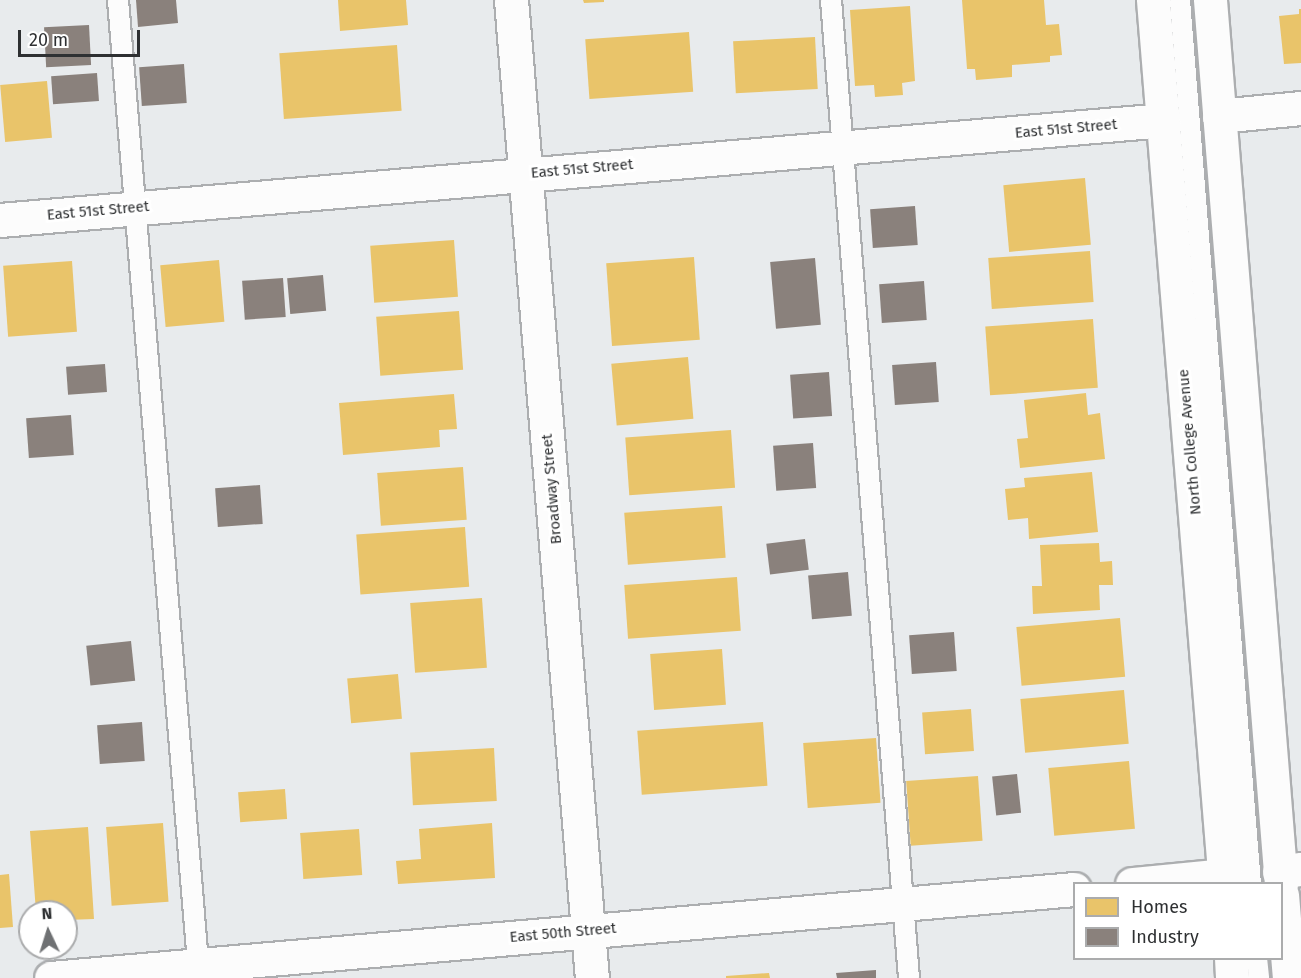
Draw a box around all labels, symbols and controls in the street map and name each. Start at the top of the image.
scale bar [21,18,142,56]
text: 20 m [29,29,68,51]
street label: East 51st Street [1014,116,1118,142]
street label: East 51st Street [530,156,634,182]
street label: East 51st Street [46,198,150,224]
street label: North College Avenue [1175,368,1205,516]
street label: Broadway Street [538,433,566,545]
legend [1073,882,1283,960]
text: Homes [1131,896,1187,918]
north arrow [18,900,78,960]
text: N [41,904,53,923]
street label: East 50th Street [509,919,617,947]
text: Industry [1131,926,1199,948]

